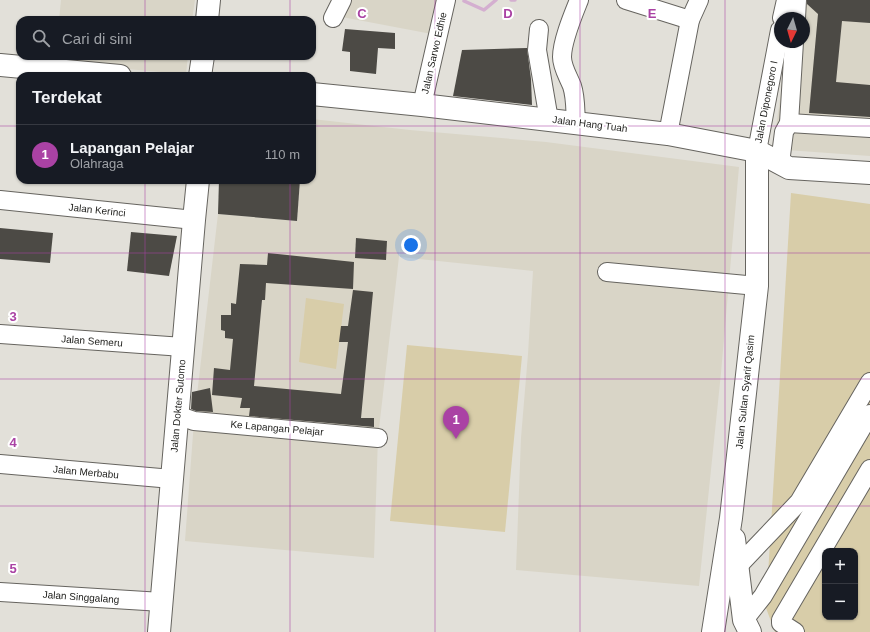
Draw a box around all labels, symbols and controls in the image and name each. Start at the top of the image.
text: C [357,6,367,21]
text: D [503,6,513,21]
text: E [648,6,657,21]
street label: Jalan Sarwo Edhie [419,11,449,95]
north arrow [774,12,810,48]
search box [16,16,316,60]
icon: search [30,27,52,49]
text: Cari di sini [62,30,132,47]
street label: Jalan Diponegoro I [753,60,779,144]
text: Terdekat [32,88,102,107]
street label: Jalan Hang Tuah [552,114,628,134]
text: Lapangan Pelajar [70,139,194,156]
text: 1 [41,147,49,162]
text: 110 m [265,147,300,162]
text: Olahraga [70,156,123,171]
street label: Jalan Kerinci [68,202,126,218]
your location [401,235,421,255]
text: 3 [9,309,17,324]
street label: Jalan Semeru [61,333,123,349]
street label: Jalan Sultan Syarif Qasim [734,334,756,450]
street label: Jalan Dokter Sutomo [168,359,188,453]
pin: 1 [443,406,469,439]
street label: Ke Lapangan Pelajar [230,418,325,438]
text: 4 [9,435,17,450]
street label: Jalan Merbabu [53,464,119,480]
map controls [822,548,858,620]
button: + [822,548,858,584]
text: 5 [9,561,17,576]
button: − [822,584,858,620]
street label: Jalan Singgalang [42,589,120,605]

